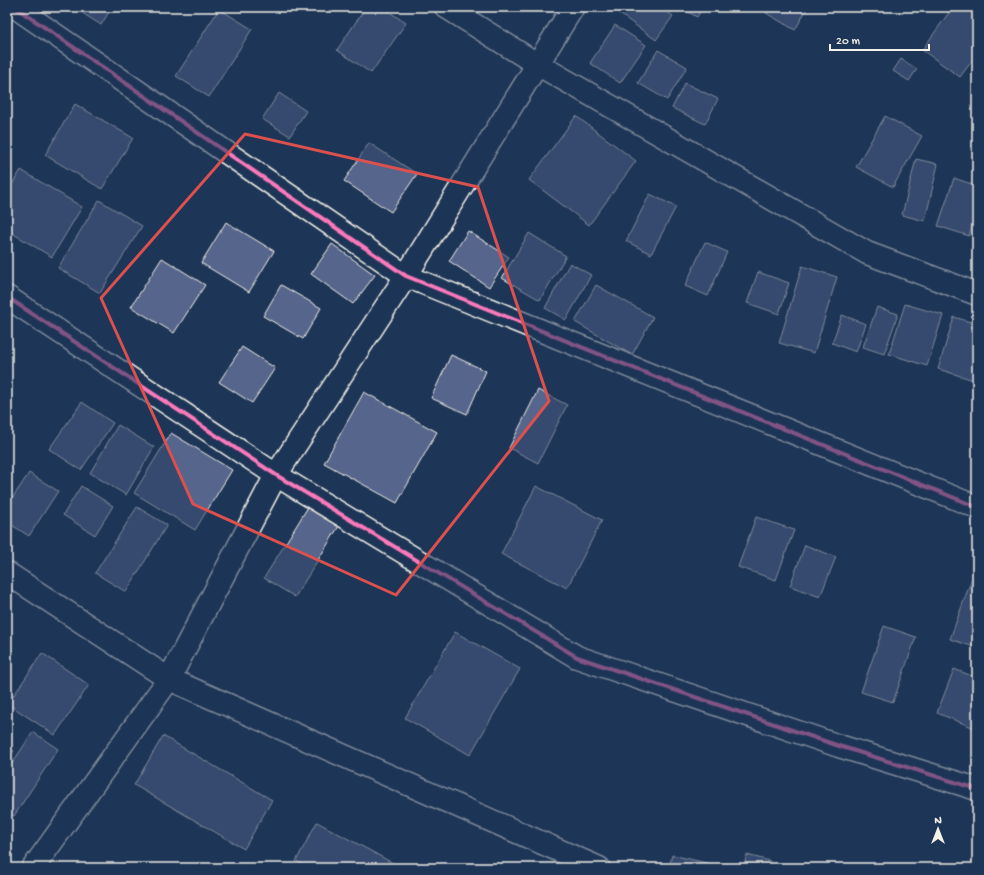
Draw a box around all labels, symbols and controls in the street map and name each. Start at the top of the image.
scale bar [830,26,929,52]
text: 20 m [836,35,861,49]
north arrow [918,809,958,849]
text: N [934,815,942,827]

